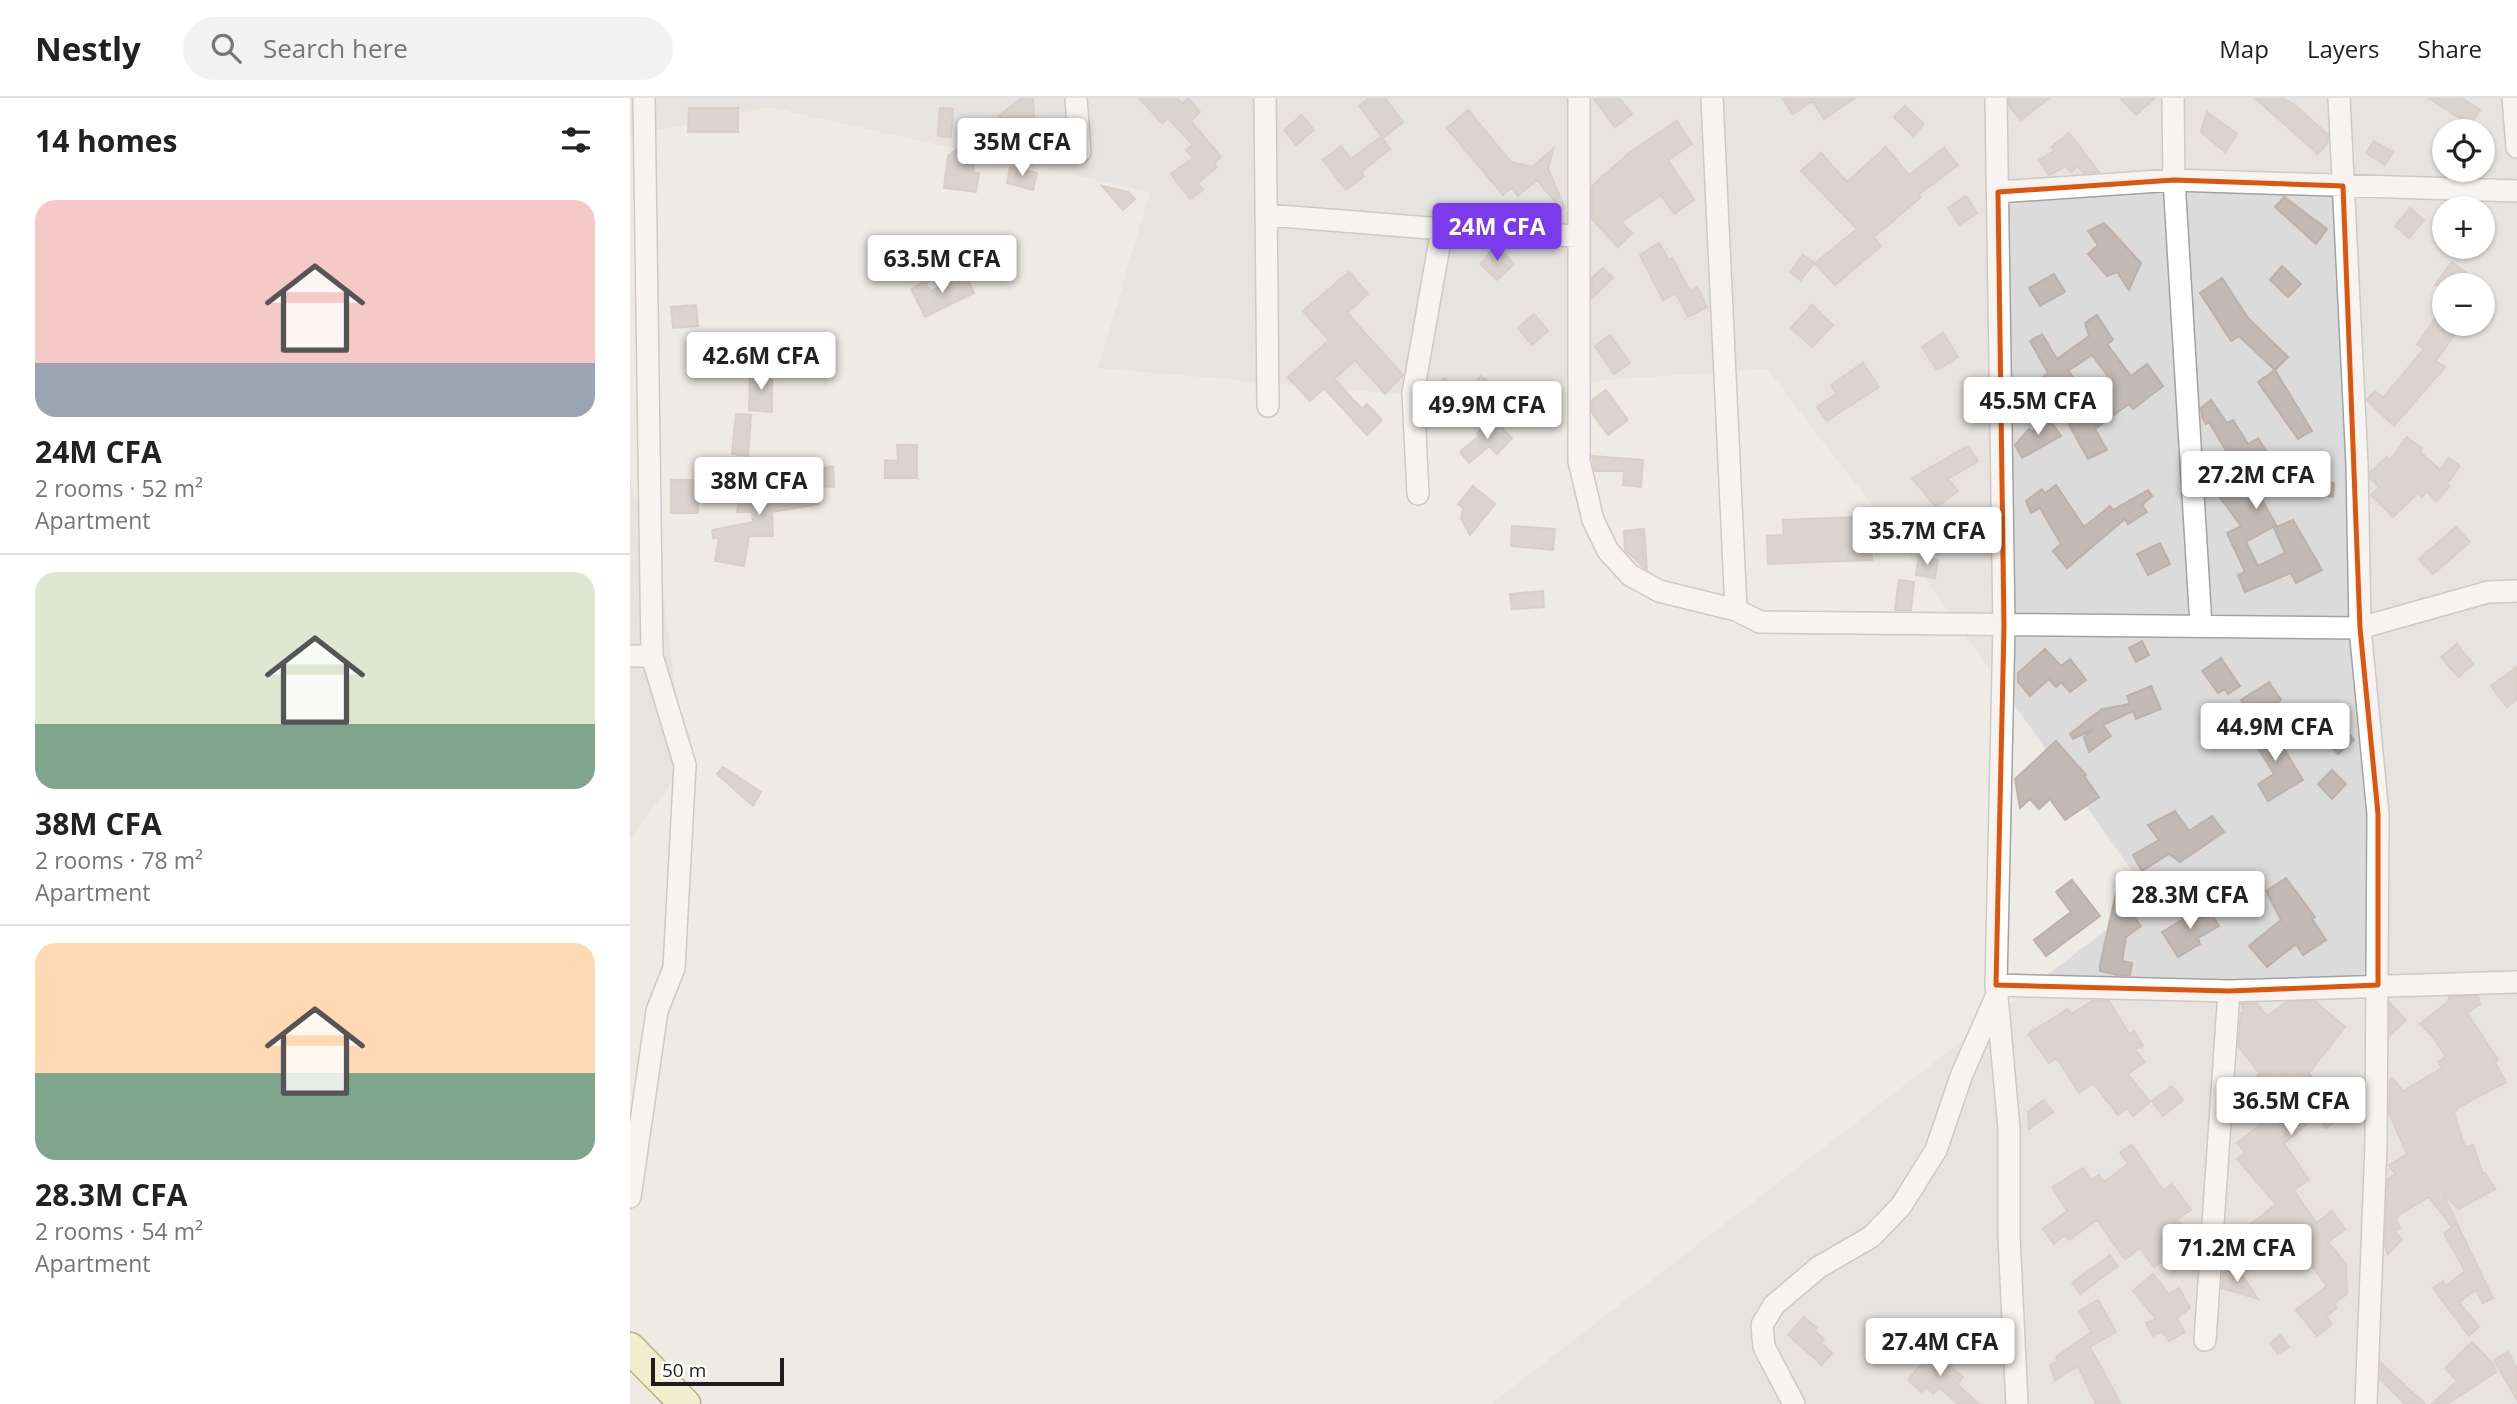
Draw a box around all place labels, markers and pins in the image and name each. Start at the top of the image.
pin: 35M CFA [957,118,1087,178]
pin: 24M CFA [1432,204,1562,263]
pin: 63.5M CFA [862,236,1022,295]
pin: 42.6M CFA [681,332,841,392]
pin: 45.5M CFA [1958,378,2118,437]
pin: 49.9M CFA [1407,382,1567,441]
pin: 27.2M CFA [2176,452,2336,511]
pin: 38M CFA [694,458,824,517]
pin: 35.7M CFA [1847,508,2007,567]
pin: 44.9M CFA [2195,704,2355,763]
pin: 28.3M CFA [2110,872,2270,931]
pin: 36.5M CFA [2211,1077,2371,1137]
pin: 71.2M CFA [2157,1224,2317,1284]
pin: 27.4M CFA [1860,1318,2020,1378]

